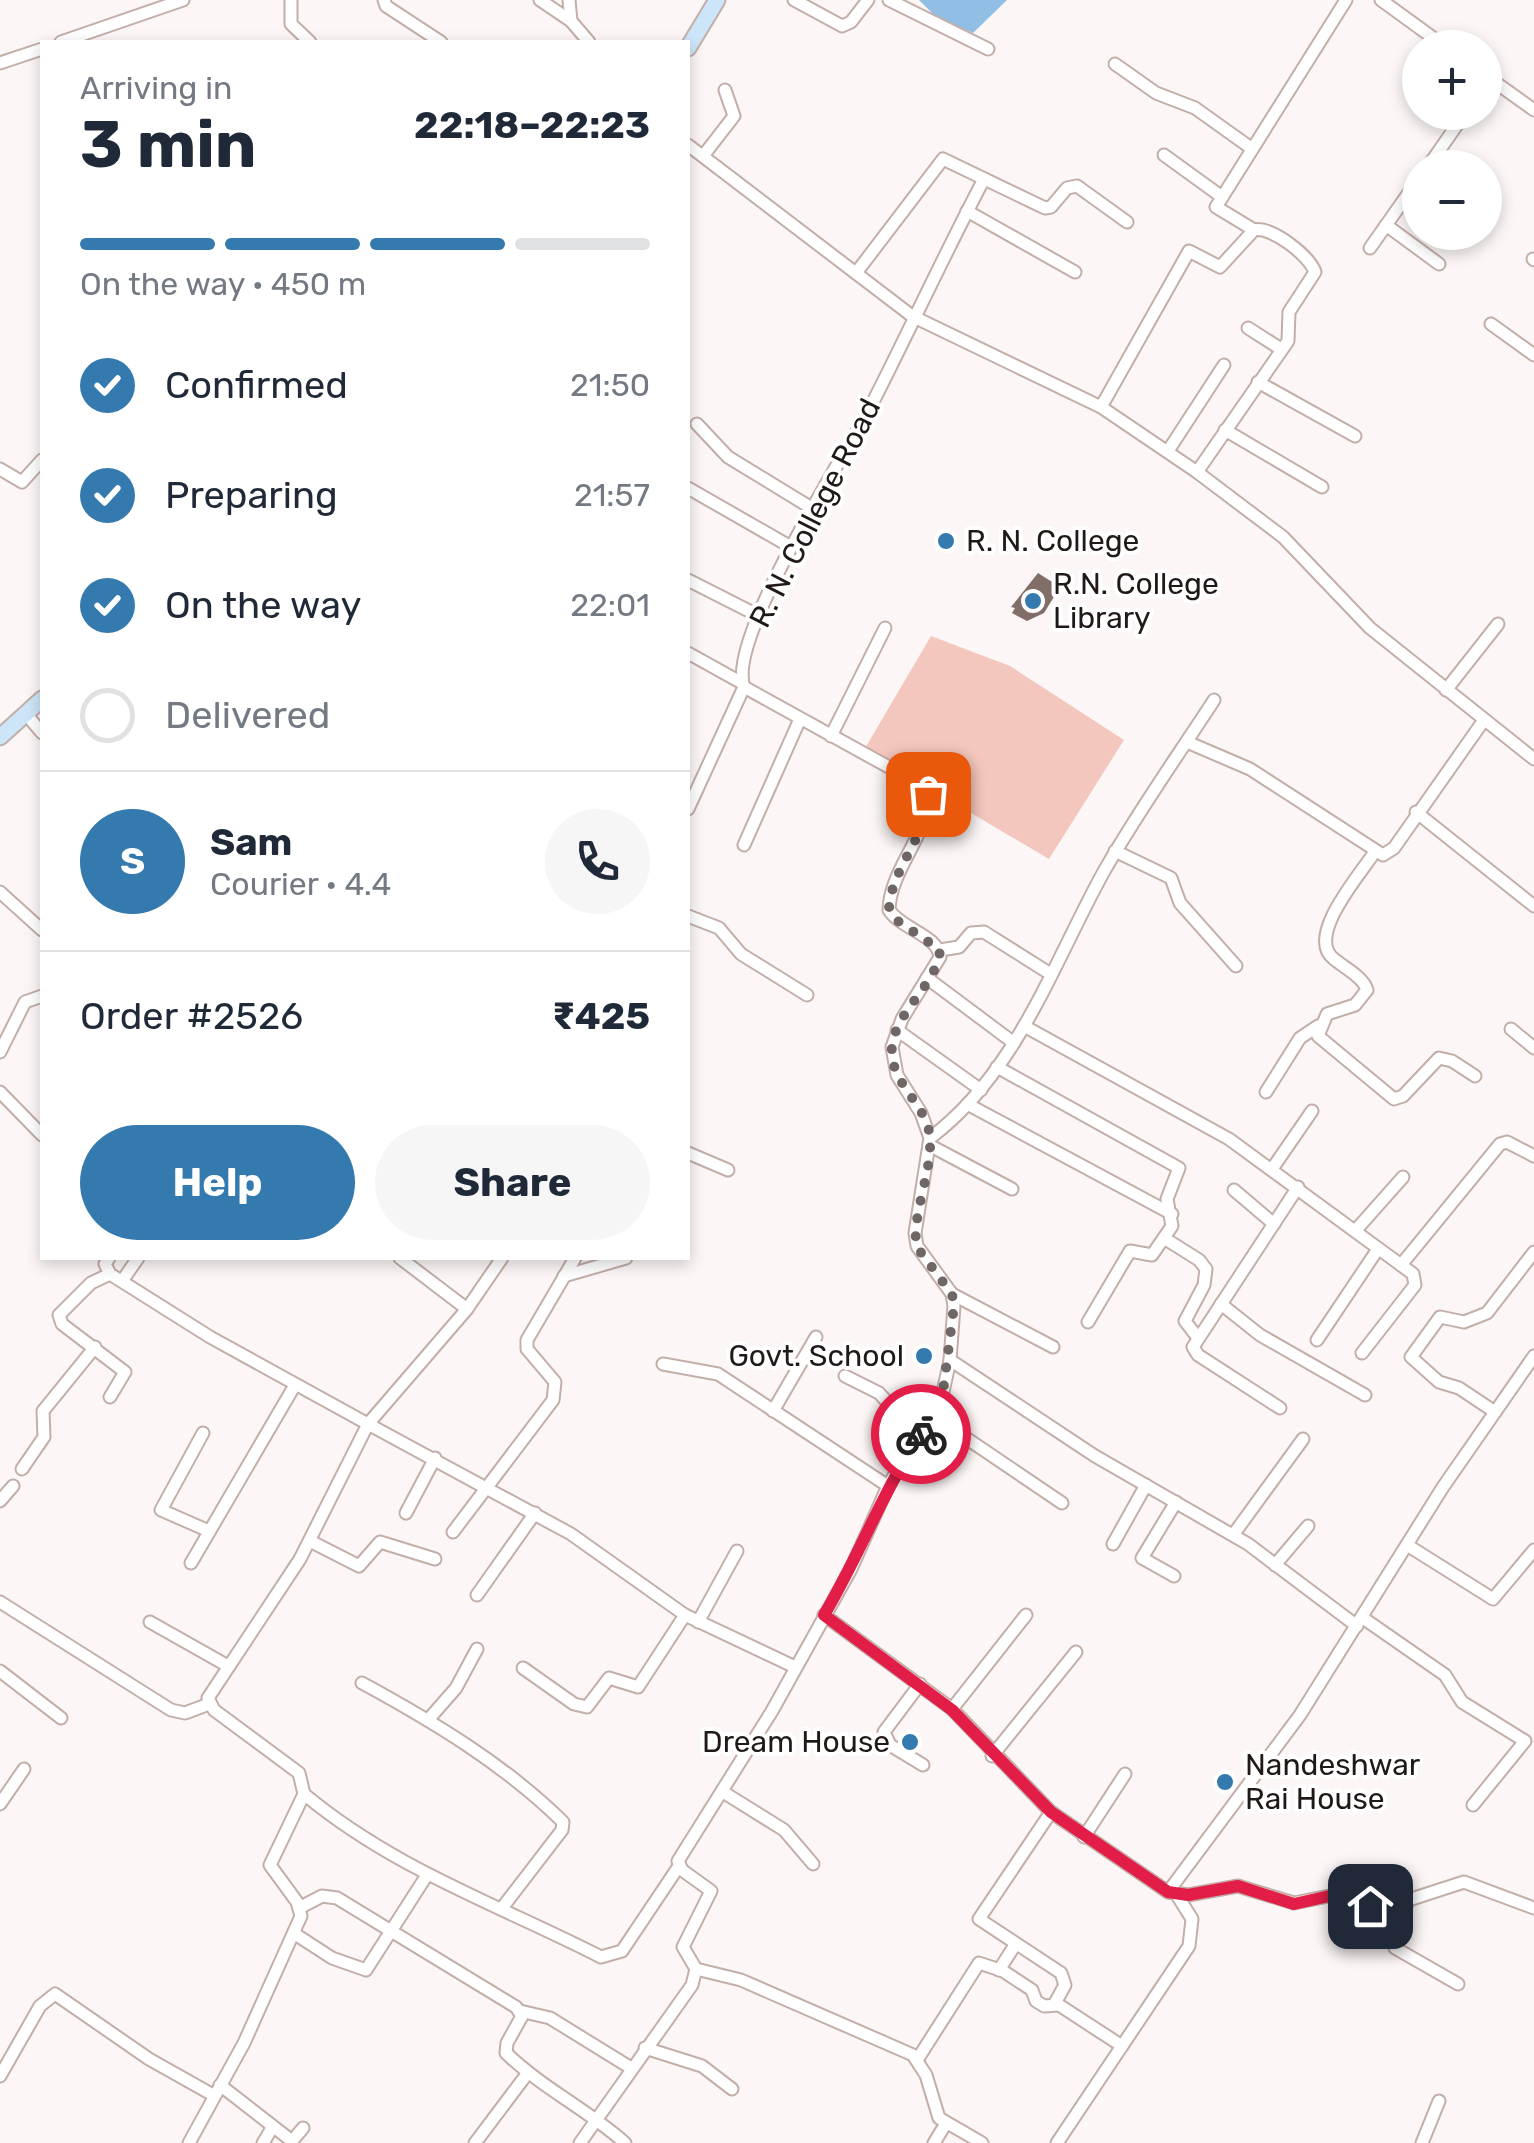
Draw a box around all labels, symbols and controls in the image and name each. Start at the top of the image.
map controls [1402,30,1502,250]
button: + [1402,30,1502,130]
text: Arriving in [80,69,232,107]
text: 22:18–22:23 [414,102,650,148]
text: 3 min [80,106,257,183]
button: − [1402,150,1502,250]
text: On the way · 450 m [80,265,366,303]
icon: check [80,358,135,413]
text: Confirmed [165,362,348,408]
text: 21:50 [570,366,650,404]
street label: R. N. College Road [742,393,888,633]
icon: check [80,468,135,523]
text: Preparing [165,472,338,518]
text: 21:57 [574,476,650,514]
place label: R. N. College [966,523,1139,559]
marker: R. N. College [935,530,957,552]
place label: R.N. College Library [1053,566,1219,636]
icon: check [80,578,135,633]
text: On the way [165,582,361,628]
text: 22:01 [570,586,650,624]
marker: R.N. College Library [1022,590,1044,612]
text: Delivered [165,692,330,738]
pin [886,752,971,837]
icon: bag [901,767,956,822]
button: phone [545,809,650,914]
text: Sam [210,819,292,865]
text: S [120,838,145,884]
text: Courier · 4.4 [210,865,391,903]
text: Order #2526 [80,993,303,1039]
text: ₹425 [552,993,650,1039]
button: Help [80,1125,355,1240]
button: Share [375,1125,650,1240]
place label: Govt. School [728,1338,904,1374]
marker: Govt. School [913,1345,935,1367]
courier [871,1384,971,1484]
icon: bike [894,1407,949,1462]
place label: Dream House [702,1724,890,1760]
marker: Dream House [899,1731,921,1753]
place label: Nandeshwar Rai House [1245,1747,1421,1817]
marker: Nandeshwar Rai House [1214,1771,1236,1793]
pin [1328,1864,1413,1949]
icon: home [1343,1879,1398,1934]

